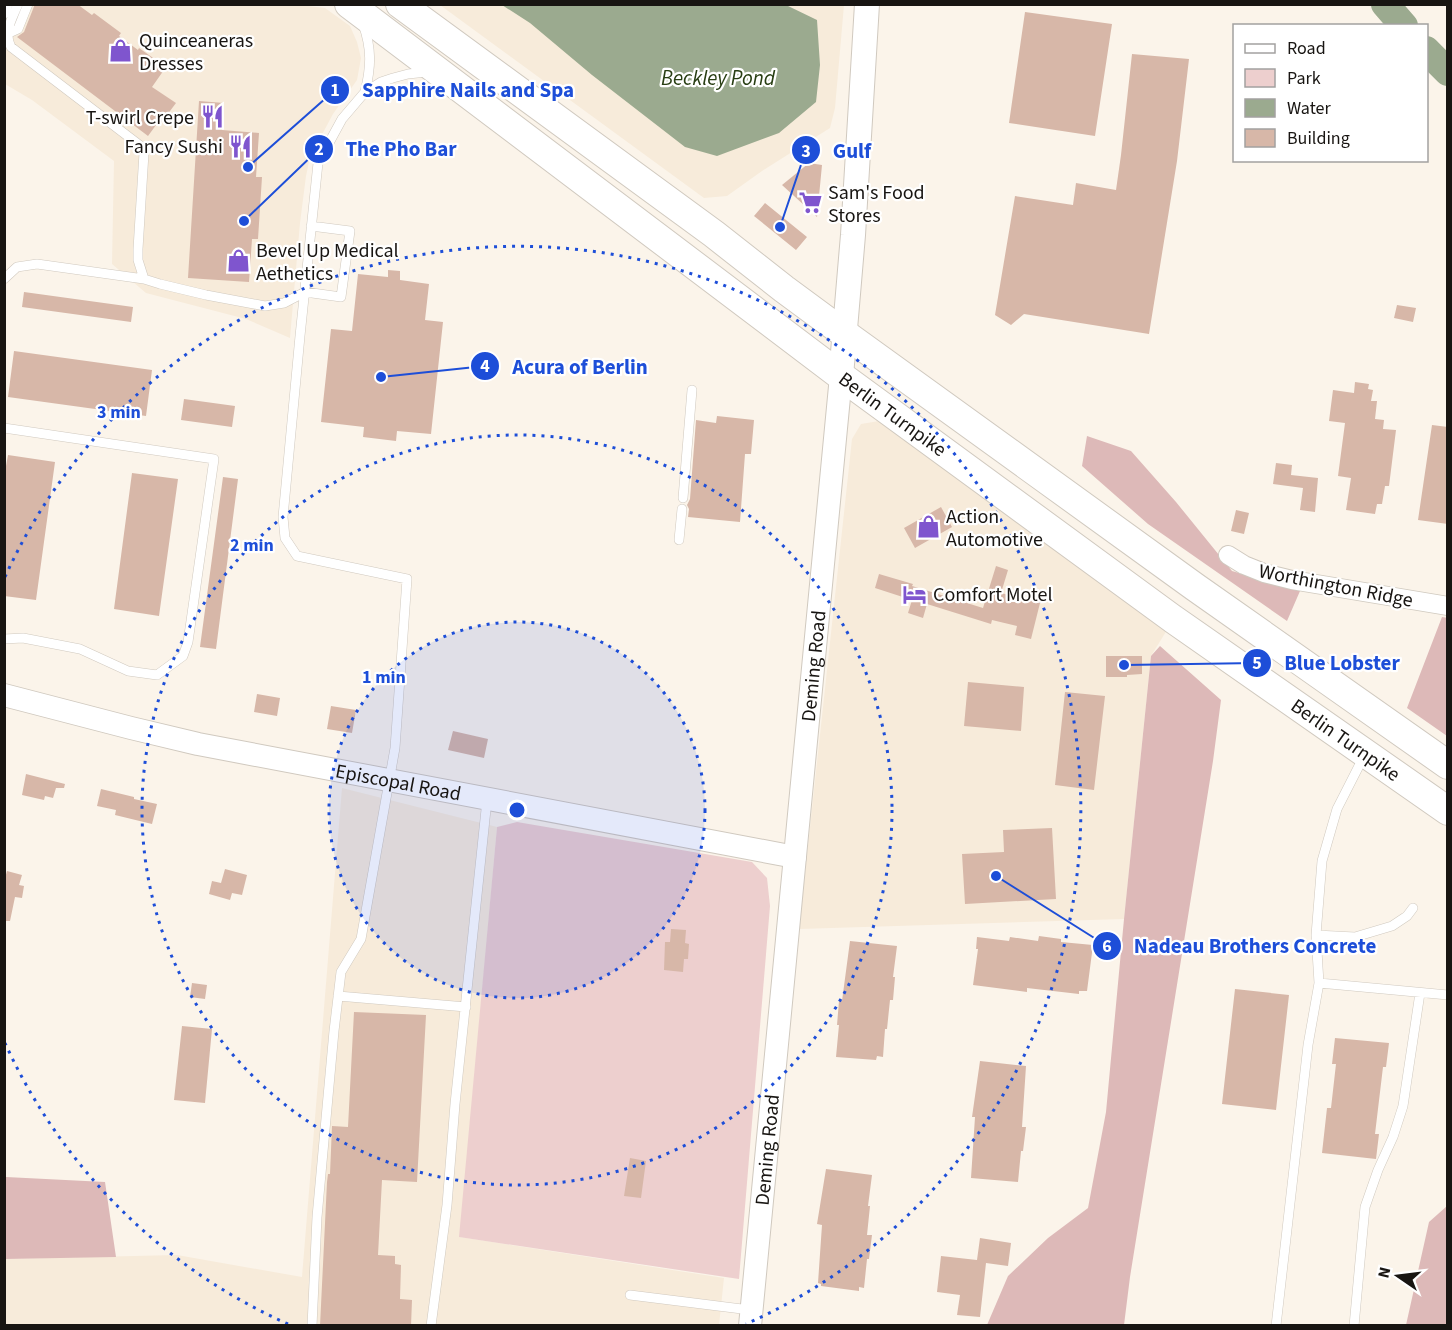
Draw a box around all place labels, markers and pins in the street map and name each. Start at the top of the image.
place label: Quinceaneras Dresses [139,27,253,78]
shop icon: Quinceaneras Dresses [108,38,134,64]
callout: Sapphire Nails and Spa [320,70,586,109]
place label: T-swirl Crepe [86,104,194,132]
restaurant icon: T-swirl Crepe [199,104,225,130]
callout: The Pho Bar [304,130,469,169]
callout: Gulf [791,131,883,170]
place label: Fancy Sushi [124,133,223,161]
restaurant icon: Fancy Sushi [228,133,254,159]
place label: Sam's Food Stores [828,179,925,230]
supermarket icon: Sam's Food Stores [797,190,823,216]
place label: Bevel Up Medical Aethetics [256,237,399,288]
shop icon: Bevel Up Medical Aethetics [225,248,251,274]
callout: Acura of Berlin [470,347,660,386]
place label: Action Automotive [946,503,1043,554]
shop icon: Action Automotive [915,514,941,540]
hotel icon: Comfort Motel [902,581,928,607]
place label: Comfort Motel [933,581,1053,609]
callout: Blue Lobster [1242,643,1412,682]
centre of rings [507,800,527,820]
callout: Nadeau Brothers Concrete [1092,927,1389,966]

